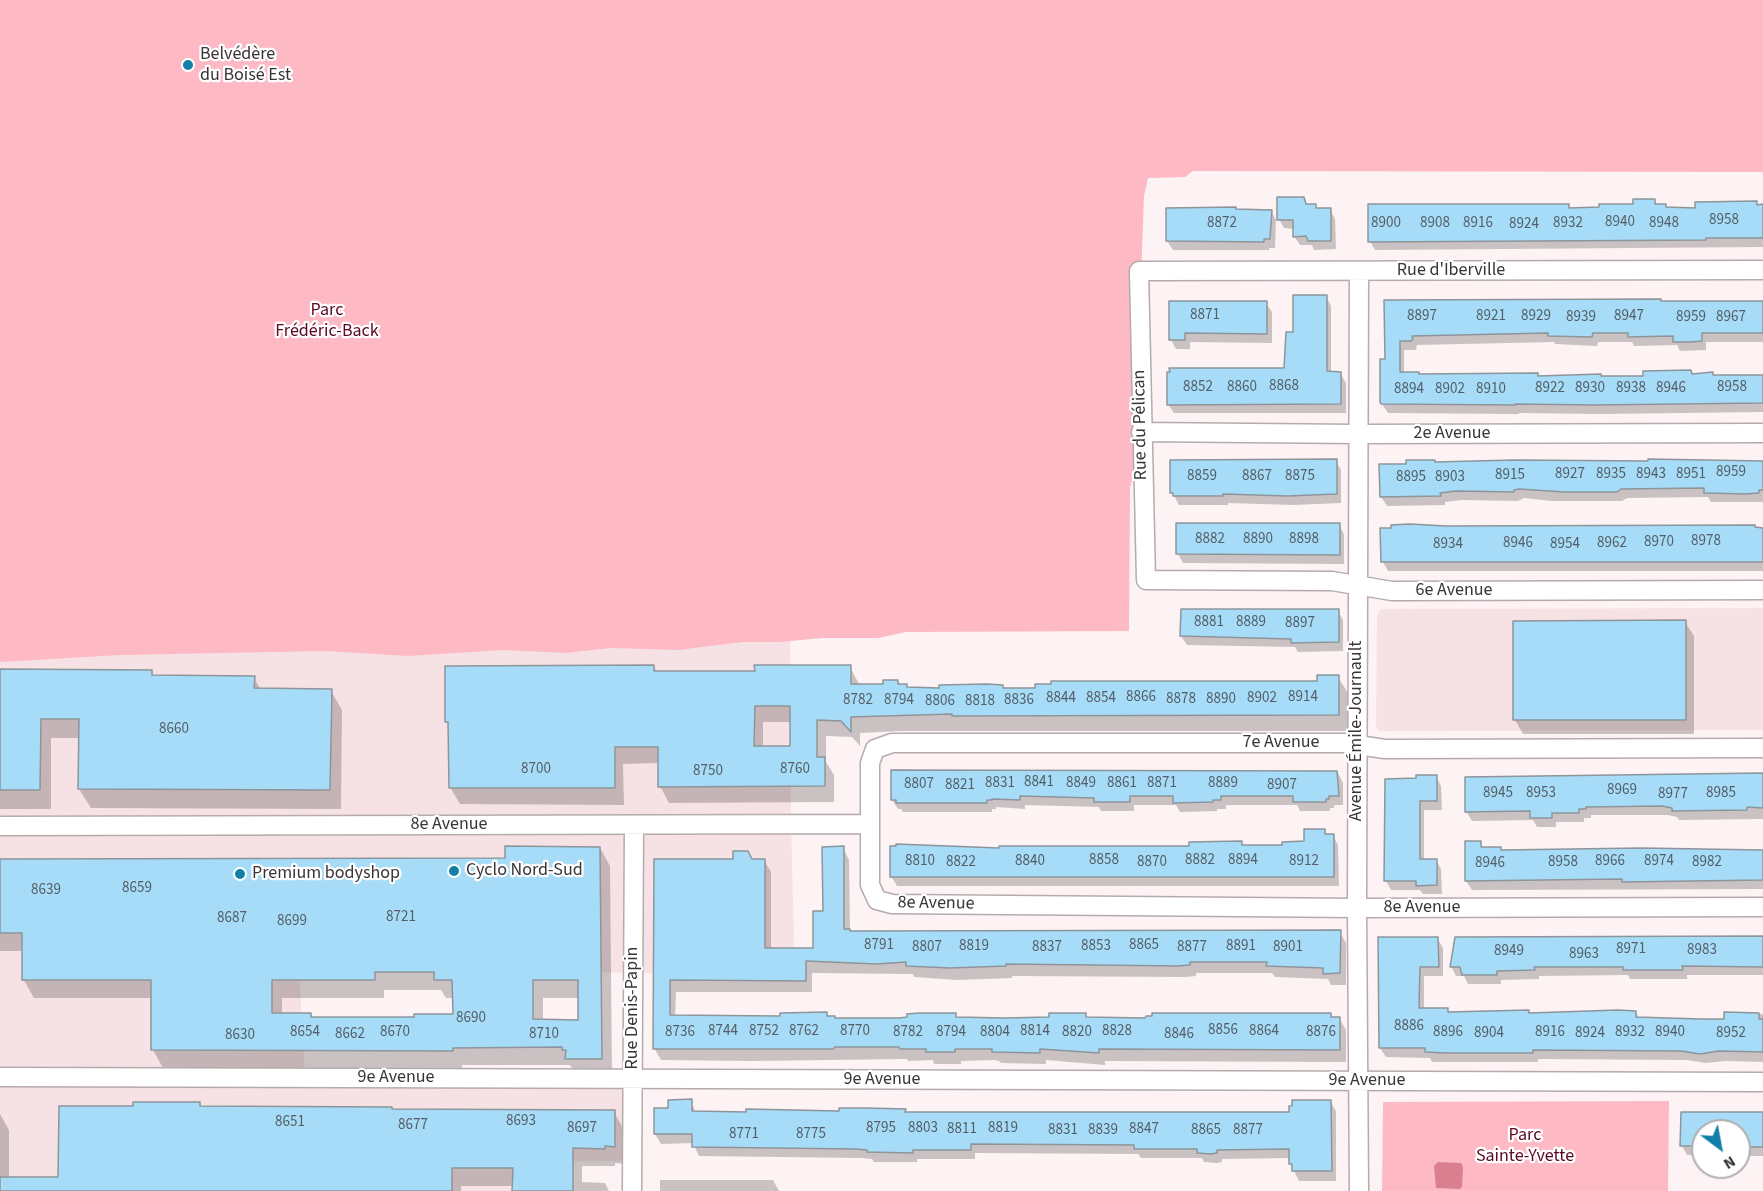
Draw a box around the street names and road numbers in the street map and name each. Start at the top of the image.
street label: Rue d'Iberville [1397,260,1505,282]
street label: Rue du Pélican [1129,370,1153,480]
street label: 2e Avenue [1414,423,1490,445]
street label: 6e Avenue [1416,580,1492,602]
street label: Avenue Émile-Journault [1346,641,1368,821]
street label: 7e Avenue [1243,732,1319,754]
street label: 8e Avenue [411,814,487,836]
street label: 8e Avenue [897,893,975,915]
street label: 8e Avenue [1384,897,1460,919]
street label: Rue Denis-Papin [622,947,644,1069]
street label: 9e Avenue [358,1067,434,1089]
street label: 9e Avenue [844,1069,920,1091]
street label: 9e Avenue [1329,1070,1405,1092]

